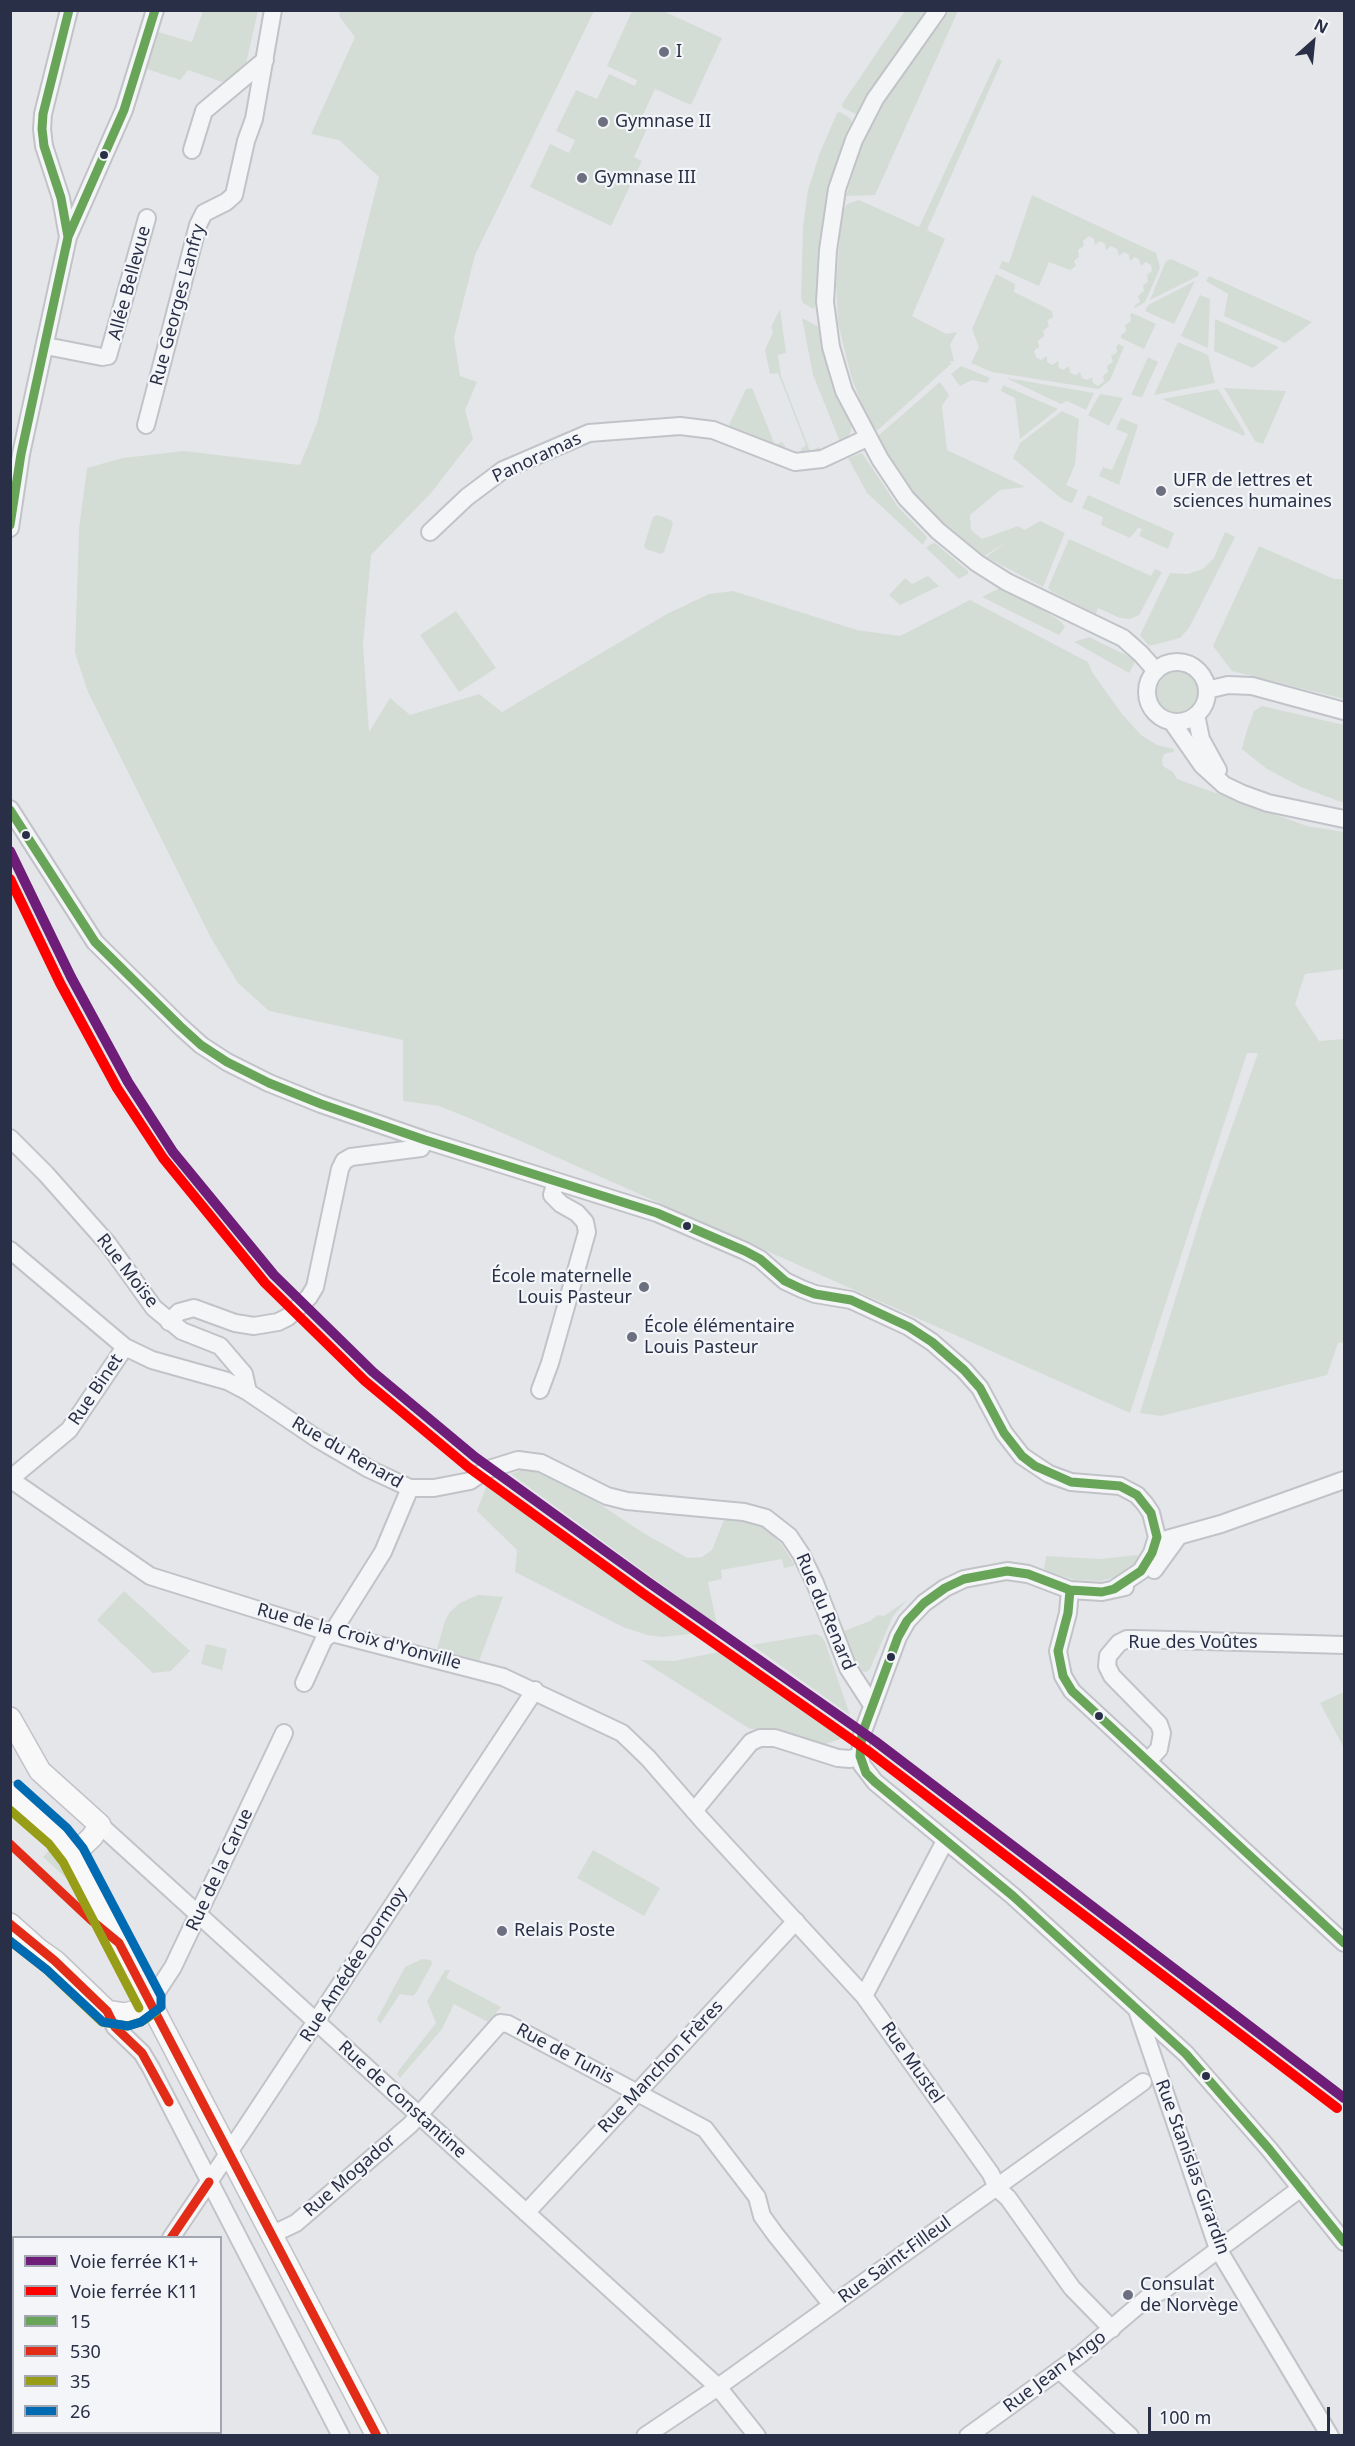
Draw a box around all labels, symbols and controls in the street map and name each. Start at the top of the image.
north arrow [1283,12,1343,72]
text: N [1310,13,1332,39]
place label: I [676,41,682,63]
marker: I [657,45,671,59]
place label: Gymnase II [615,111,711,133]
marker: Gymnase II [596,115,610,129]
unlabelled marker [98,149,110,161]
place label: Gymnase III [594,167,696,189]
marker: Gymnase III [575,171,589,185]
street label: Rue Georges Lanfry [146,222,210,388]
street label: Allée Bellevue [104,224,156,342]
street label: Panoramas [489,428,585,488]
place label: UFR de lettres et sciences humaines [1173,470,1332,512]
marker: UFR de lettres et sciences humaines [1154,484,1168,498]
unlabelled marker [20,829,32,841]
unlabelled marker [681,1220,693,1232]
street label: Rue Moïse [91,1230,163,1312]
place label: École maternelle Louis Pasteur [491,1266,632,1308]
marker: École maternelle Louis Pasteur [637,1280,651,1294]
place label: École élémentaire Louis Pasteur [644,1316,795,1358]
marker: École élémentaire Louis Pasteur [625,1330,639,1344]
street label: Rue Binet [64,1350,128,1430]
street label: Rue du Renard [288,1412,406,1494]
street label: Rue du Renard [791,1550,859,1674]
street label: Rue de la Croix d'Yonville [255,1599,463,1675]
street label: Rue des Voûtes [1128,1632,1258,1654]
unlabelled marker [885,1651,897,1663]
unlabelled marker [1093,1710,1105,1722]
street label: Rue de la Carue [182,1805,258,1935]
street label: Rue Amédée Dormoy [296,1884,412,2046]
place label: Relais Poste [514,1920,615,1942]
marker: Relais Poste [495,1924,509,1938]
street label: Rue Manchon Frères [594,1996,728,2138]
street label: Rue Mustel [876,2018,948,2108]
street label: Rue de Tunis [512,2019,618,2089]
street label: Rue de Constantine [333,2037,471,2163]
unlabelled marker [1200,2070,1212,2082]
street label: Rue Stanislas Girardin [1150,2076,1234,2258]
street label: Rue Mogador [300,2130,400,2222]
street label: Rue Saint-Filleul [834,2212,956,2308]
legend [12,2236,222,2434]
text: Voie ferrée K1+ [70,2249,198,2273]
place label: Consulat de Norvège [1140,2274,1238,2316]
text: Voie ferrée K11 [70,2279,198,2303]
marker: Consulat de Norvège [1121,2288,1135,2302]
text: 15 [70,2309,91,2333]
street label: Rue Jean Ango [1000,2326,1110,2418]
text: 530 [70,2339,101,2363]
text: 35 [70,2369,91,2393]
scale bar [1151,2395,1332,2433]
text: 26 [70,2399,91,2423]
text: 100 m [1159,2405,1211,2429]

